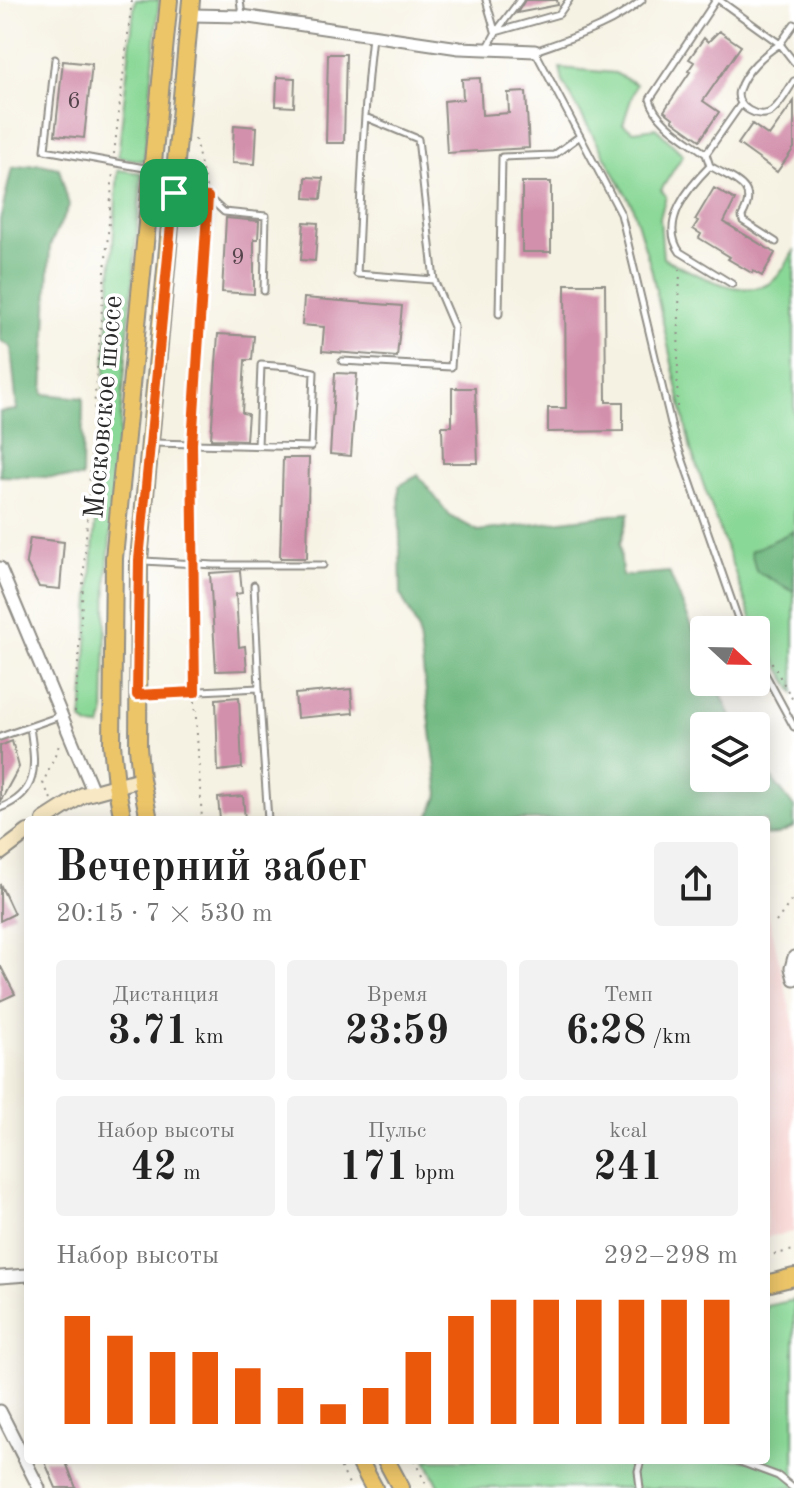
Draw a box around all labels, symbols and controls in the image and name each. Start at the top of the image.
house number: 6 [67,90,81,114]
pin [140,159,208,227]
icon: arrive [152,171,196,215]
house number: 9 [231,246,245,270]
street label: Московское шоссе [81,294,129,520]
north arrow [690,616,770,696]
map controls [690,616,770,792]
button: layers [690,712,770,792]
button: share [654,842,738,926]
text: Вечерний забег [56,846,367,890]
text: 20:15 · 7 × 530 m [56,901,273,927]
text: Дистанция [112,984,219,1006]
text: Время [367,984,427,1006]
text: Темп [604,984,653,1006]
text: 3.71 [108,1013,189,1053]
text: 23:59 [345,1013,449,1053]
text: 6:28 [565,1013,646,1053]
text: km [189,1026,224,1048]
text: /km [646,1026,691,1048]
text: Набор высоты [97,1120,235,1142]
text: Пульс [368,1120,426,1142]
text: kcal [609,1120,647,1142]
text: 42 [131,1149,177,1189]
text: 171 [339,1149,409,1189]
text: 241 [594,1149,663,1189]
text: m [177,1162,201,1184]
text: bpm [409,1162,455,1184]
text: Набор высоты [56,1243,219,1269]
text: 292–298 m [603,1243,738,1269]

